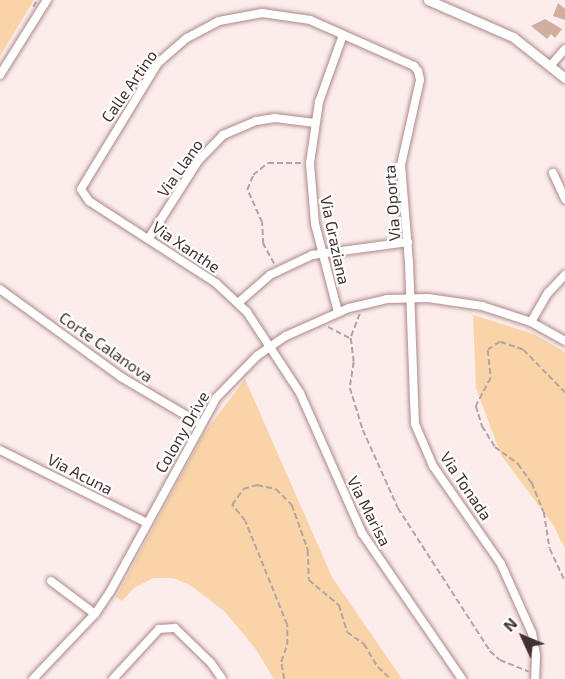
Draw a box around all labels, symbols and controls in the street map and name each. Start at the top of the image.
street label: Calle Artino [97,46,161,126]
street label: Via Llano [153,135,207,201]
street label: Via Oporta [380,164,404,242]
street label: Via Graziana [316,194,354,286]
street label: Via Xanthe [148,217,224,277]
street label: Corte Calanova [56,308,156,386]
street label: Colony Drive [151,388,213,476]
street label: Via Tonada [436,448,496,524]
street label: Via Acuna [44,449,116,499]
street label: Via Marisa [343,473,395,549]
north arrow [493,607,553,667]
text: N [499,613,521,635]

